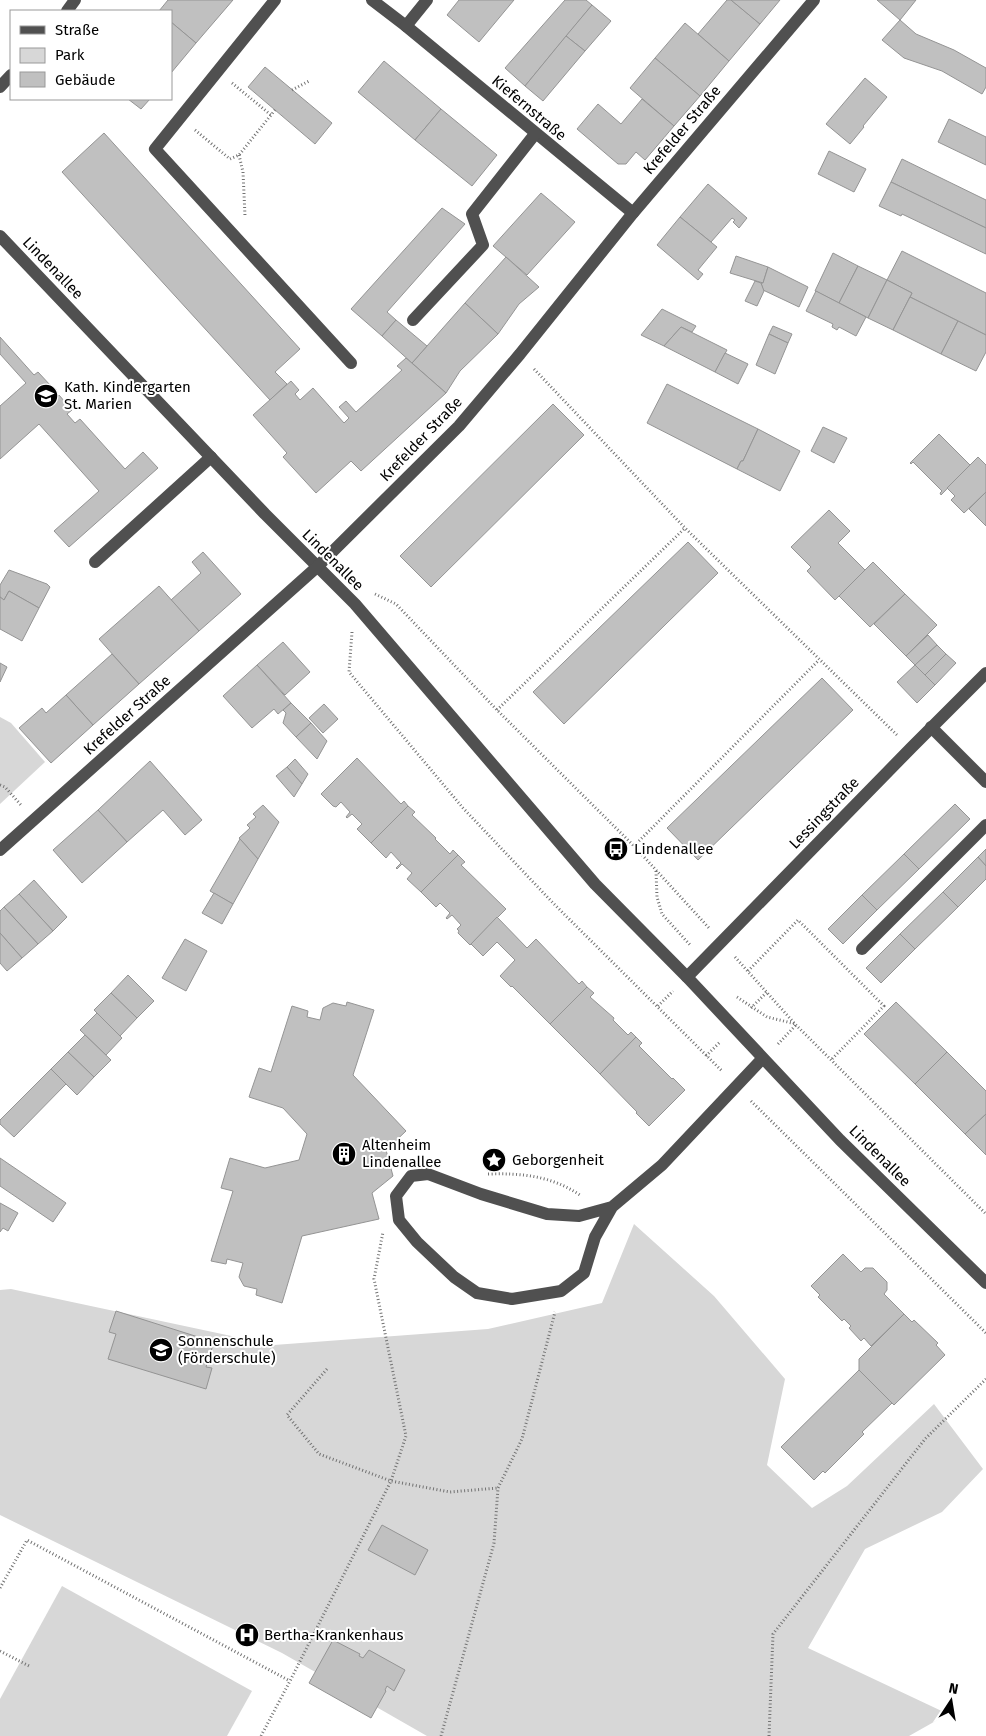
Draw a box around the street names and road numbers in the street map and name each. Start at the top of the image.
street label: Kiefernstraße [488,72,570,144]
street label: Krefelder Straße [640,82,724,178]
street label: Lindenallee [19,233,87,303]
street label: Krefelder Straße [376,393,466,485]
street label: Lindenallee [299,526,367,594]
street label: Krefelder Straße [80,671,174,759]
street label: Lessingstraße [785,773,863,853]
street label: Lindenallee [846,1122,914,1190]

